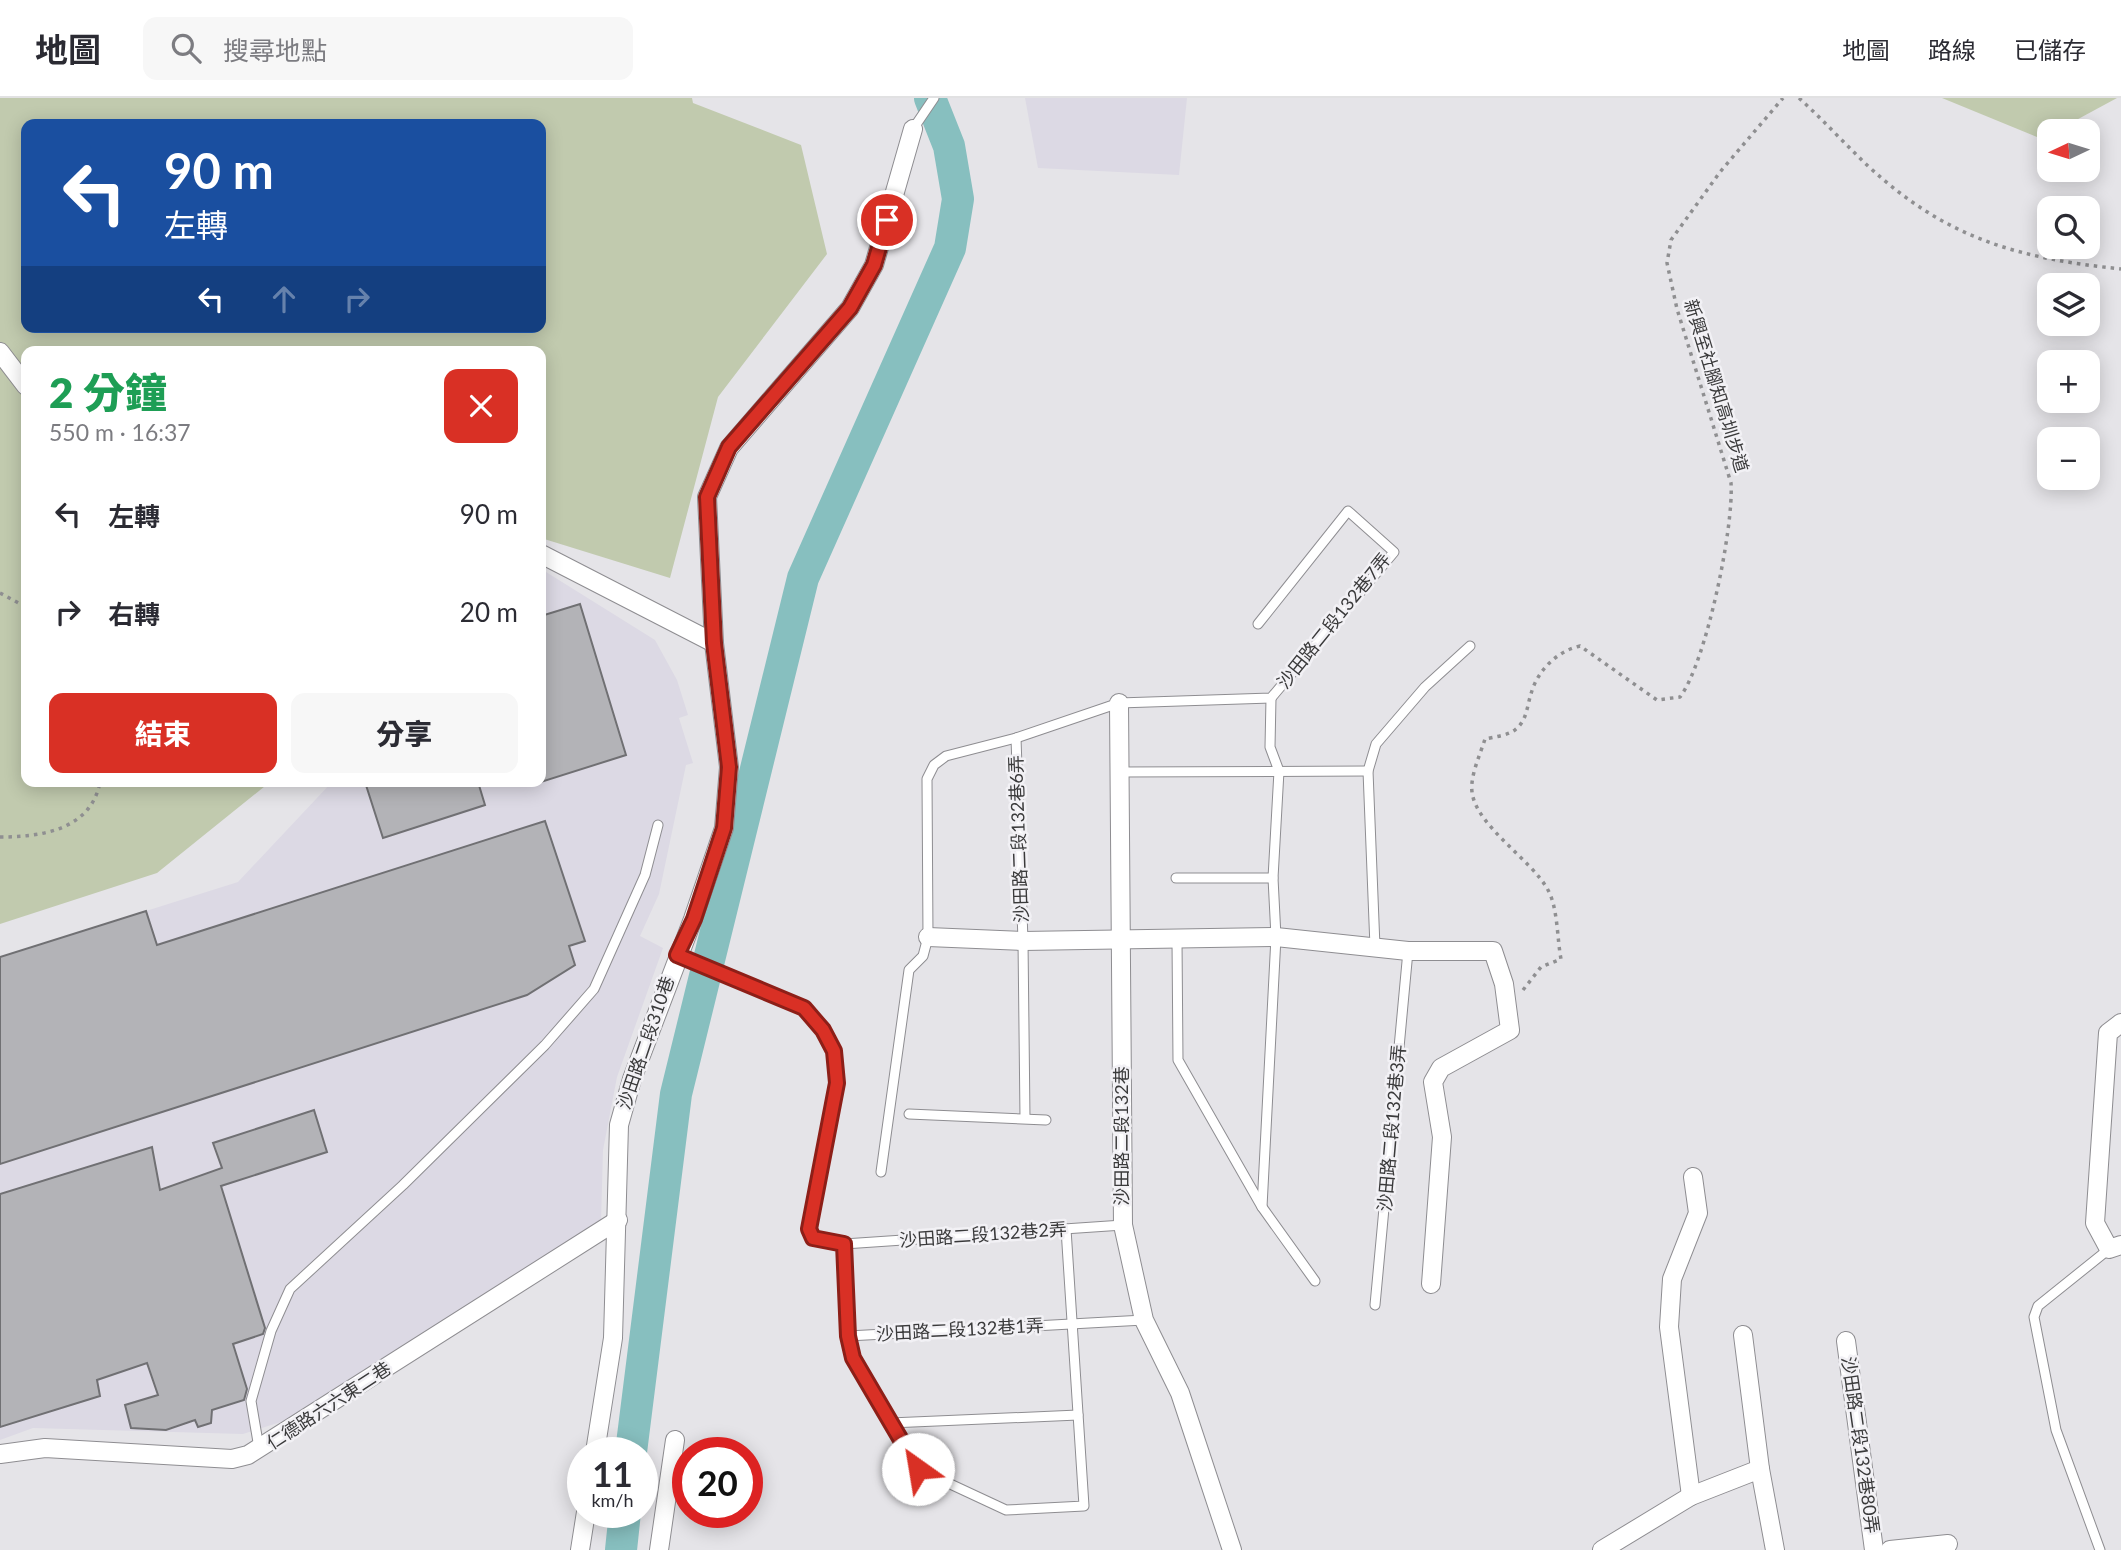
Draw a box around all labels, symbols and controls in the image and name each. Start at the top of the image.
search box [143,17,633,80]
text: 地圖 [35,29,101,69]
icon: search [167,29,205,67]
text: 搜尋地點 [223,34,327,66]
text: 地圖 [1842,35,1890,64]
text: 路線 [1928,35,1976,64]
text: 已儲存 [2014,35,2086,64]
north arrow [2037,119,2100,182]
map controls [2037,119,2100,490]
text: 90 m [164,141,274,199]
icon: left [49,147,140,238]
pin [857,190,917,250]
button: search [2037,196,2100,259]
icon: arrive [868,201,906,239]
text: 左轉 [164,205,228,244]
button: layers [2037,273,2100,336]
icon: left [192,280,230,318]
icon: ahead [265,280,303,318]
icon: right [338,280,376,318]
street label: 新興至社腳知高圳步道 [1680,296,1754,475]
button: + [2037,350,2100,413]
text: 2 分鐘 [49,367,167,417]
button: close [444,369,518,443]
text: 550 m · 16:37 [49,418,191,446]
button: − [2037,427,2100,490]
icon: left [49,495,87,533]
text: 90 m [460,498,518,530]
text: 左轉 [108,500,160,532]
street label: 沙田路二段132巷7弄 [1272,548,1395,692]
icon: right [49,593,87,631]
text: 20 m [460,596,518,628]
text: 右轉 [108,598,160,630]
button: 結束 [49,693,277,773]
button: 分享 [291,693,518,773]
street label: 沙田路二段132巷6弄 [1004,755,1032,923]
street label: 沙田路二段310巷 [612,973,678,1112]
street label: 沙田路二段132巷3弄 [1373,1043,1409,1212]
street label: 沙田路二段132巷 [1110,1066,1132,1206]
street label: 沙田路二段132巷2弄 [898,1217,1067,1251]
street label: 沙田路二段132巷1弄 [876,1314,1044,1344]
street label: 沙田路二段132巷80弄 [1838,1355,1884,1535]
street label: 仁德路六六東二巷 [262,1357,395,1454]
position arrow [881,1432,955,1506]
speed limit sign: 20 [672,1437,763,1528]
text: 11 [592,1452,633,1494]
text: km/h [591,1489,634,1511]

